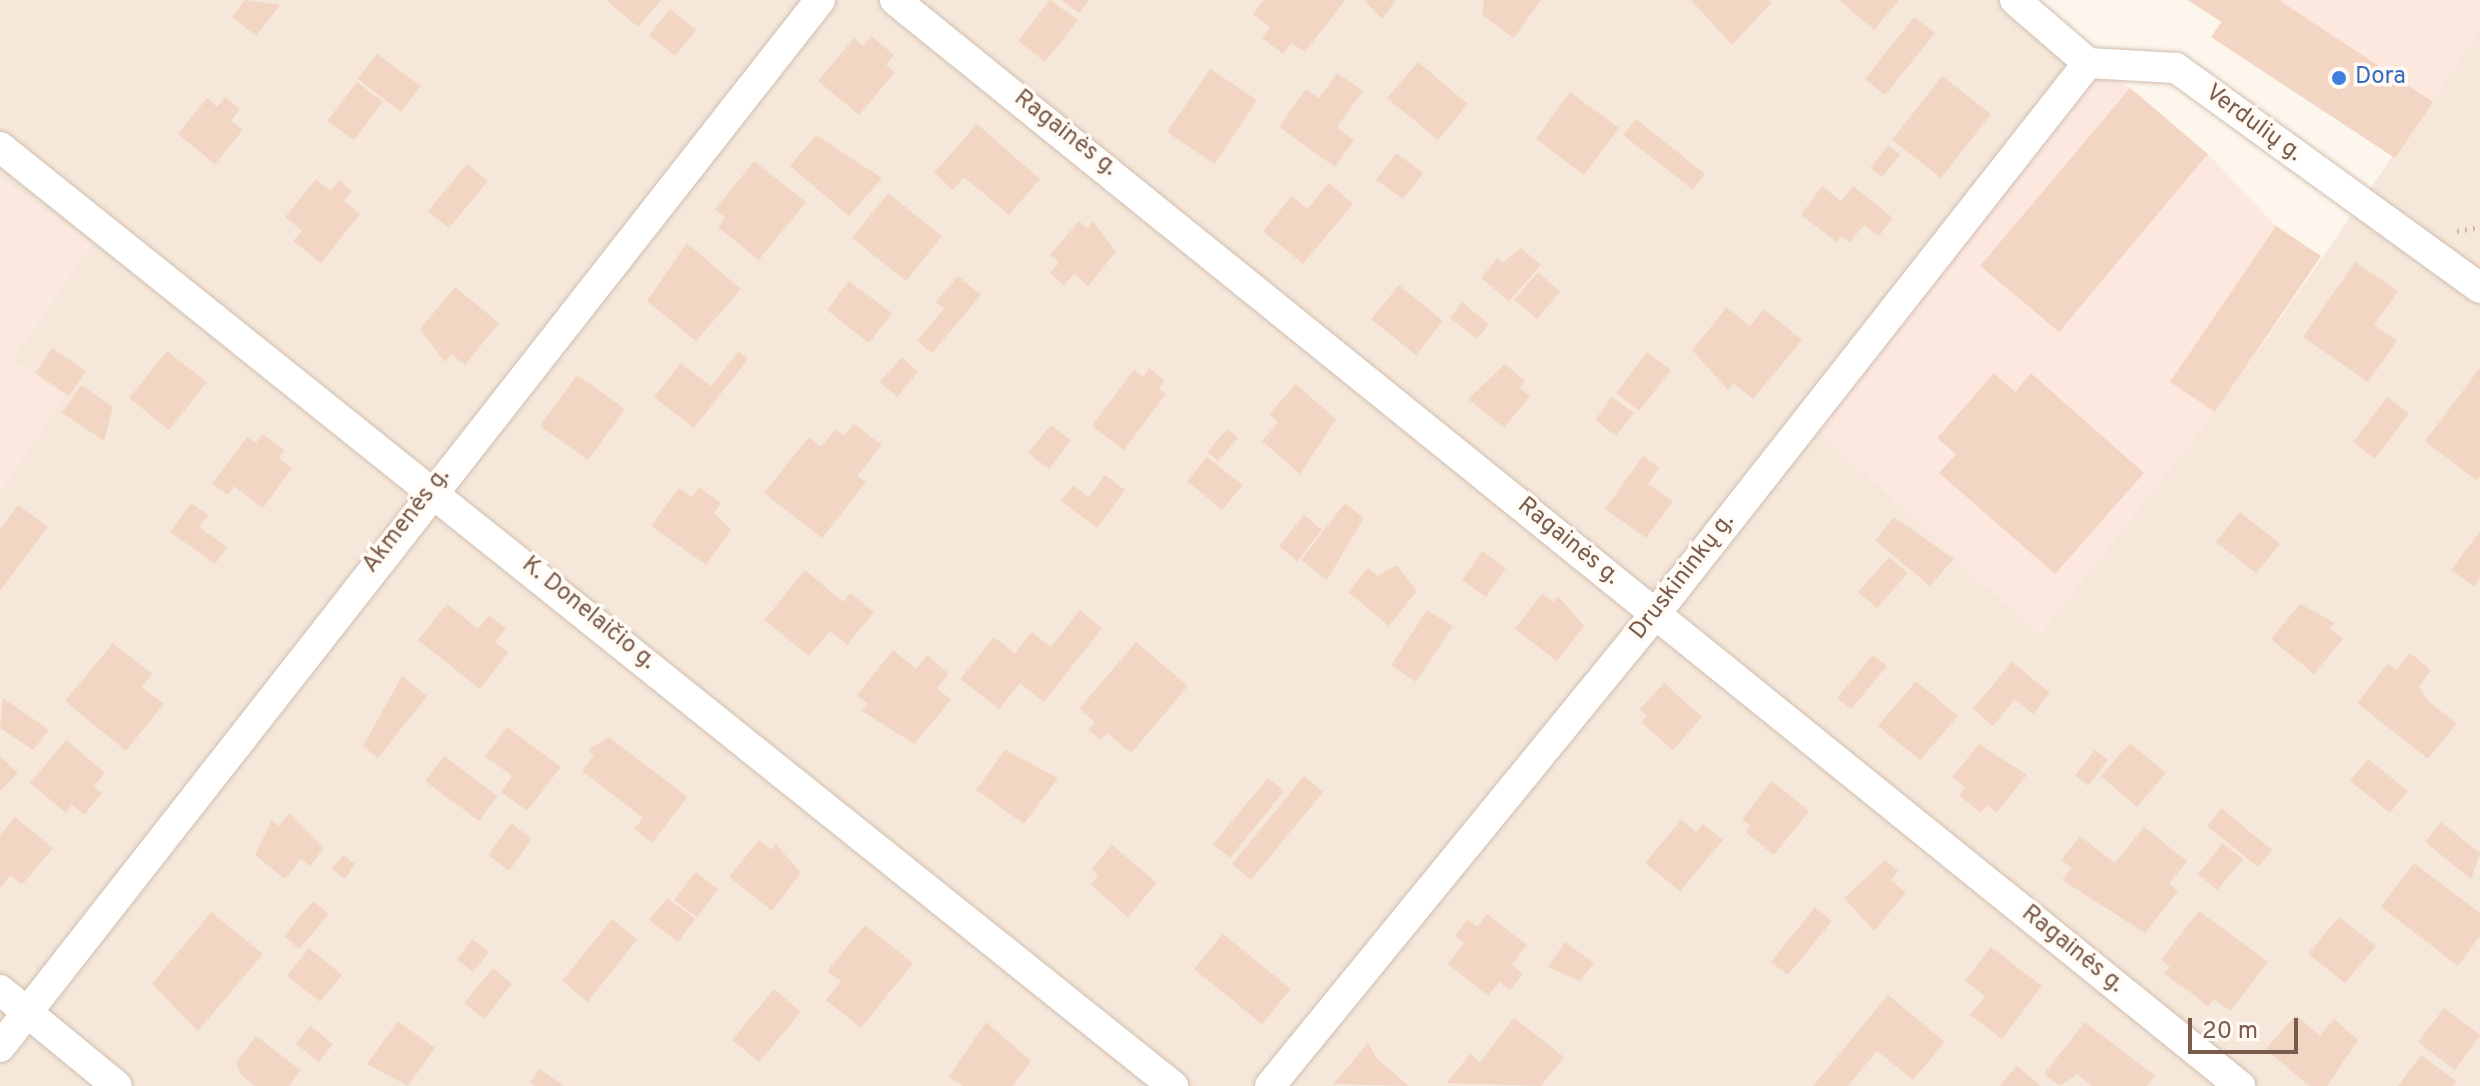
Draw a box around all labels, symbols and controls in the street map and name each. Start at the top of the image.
place label: Dora [2355,64,2406,92]
marker: Dora [2330,69,2348,87]
street label: Verdulių g. [2199,79,2307,169]
street label: Ragainės g. [1007,85,1123,183]
street label: Akmenės g. [357,463,457,579]
street label: Ragainės g. [1511,492,1625,592]
street label: Druskininkų g. [1625,508,1741,646]
street label: K. Donelaičio g. [515,551,661,677]
street label: Ragainės g. [2015,900,2129,1000]
scale bar [2192,1002,2302,1052]
text: 20 m [2202,1017,2258,1047]

